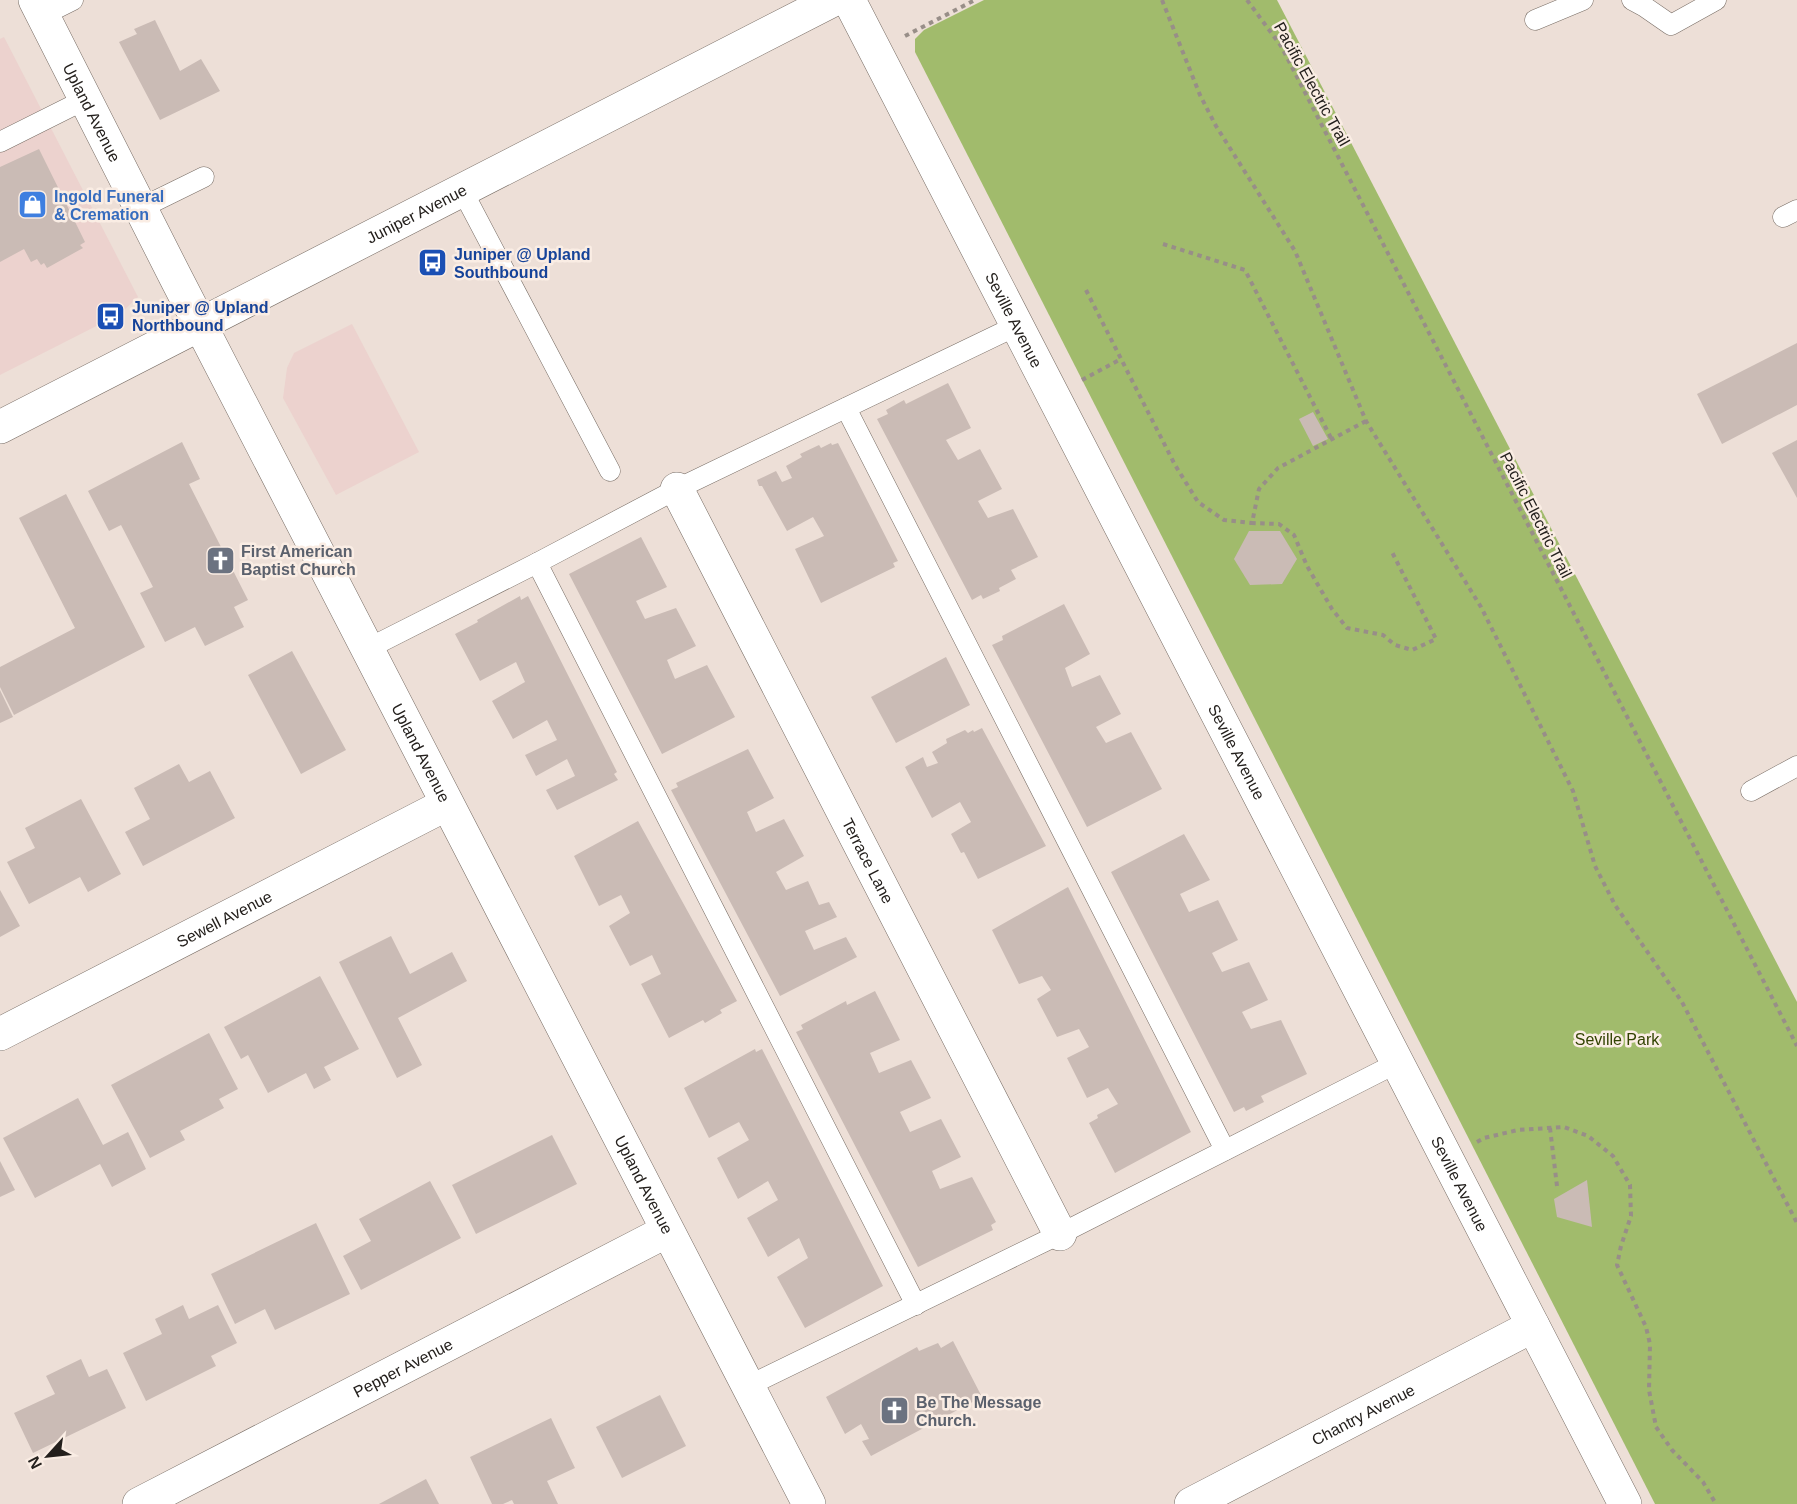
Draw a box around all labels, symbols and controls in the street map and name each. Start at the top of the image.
street label: Pacific Electric Trail [1271,19,1353,149]
street label: Upland Avenue [60,60,124,165]
street label: Juniper Avenue [364,181,469,246]
place label: Ingold Funeral & Cremation [54,188,164,223]
shop icon: Ingold Funeral & Cremation [17,189,49,221]
place label: Juniper @ Upland Southbound [454,246,591,281]
bus stop icon: Juniper @ Upland Southbound [417,247,449,279]
street label: Seville Avenue [982,269,1046,370]
place label: Juniper @ Upland Northbound [132,299,269,334]
bus stop icon: Juniper @ Upland Northbound [95,300,127,332]
street label: Pacific Electric Trail [1497,449,1575,581]
place label: First American Baptist Church [241,543,356,578]
church icon: First American Baptist Church [204,544,236,576]
street label: Upland Avenue [389,701,454,805]
street label: Seville Avenue [1205,701,1269,802]
street label: Terrace Lane [839,815,897,906]
street label: Sewell Avenue [174,887,275,950]
park label: Seville Park [1575,1031,1660,1048]
street label: Upland Avenue [612,1133,677,1237]
street label: Seville Avenue [1428,1133,1491,1234]
street label: Pepper Avenue [350,1335,455,1400]
street label: Chantry Avenue [1309,1381,1417,1448]
place label: Be The Message Church. [916,1394,1041,1429]
church icon: Be The Message Church. [879,1395,911,1427]
north arrow [18,1426,78,1486]
text: N [25,1454,45,1472]

